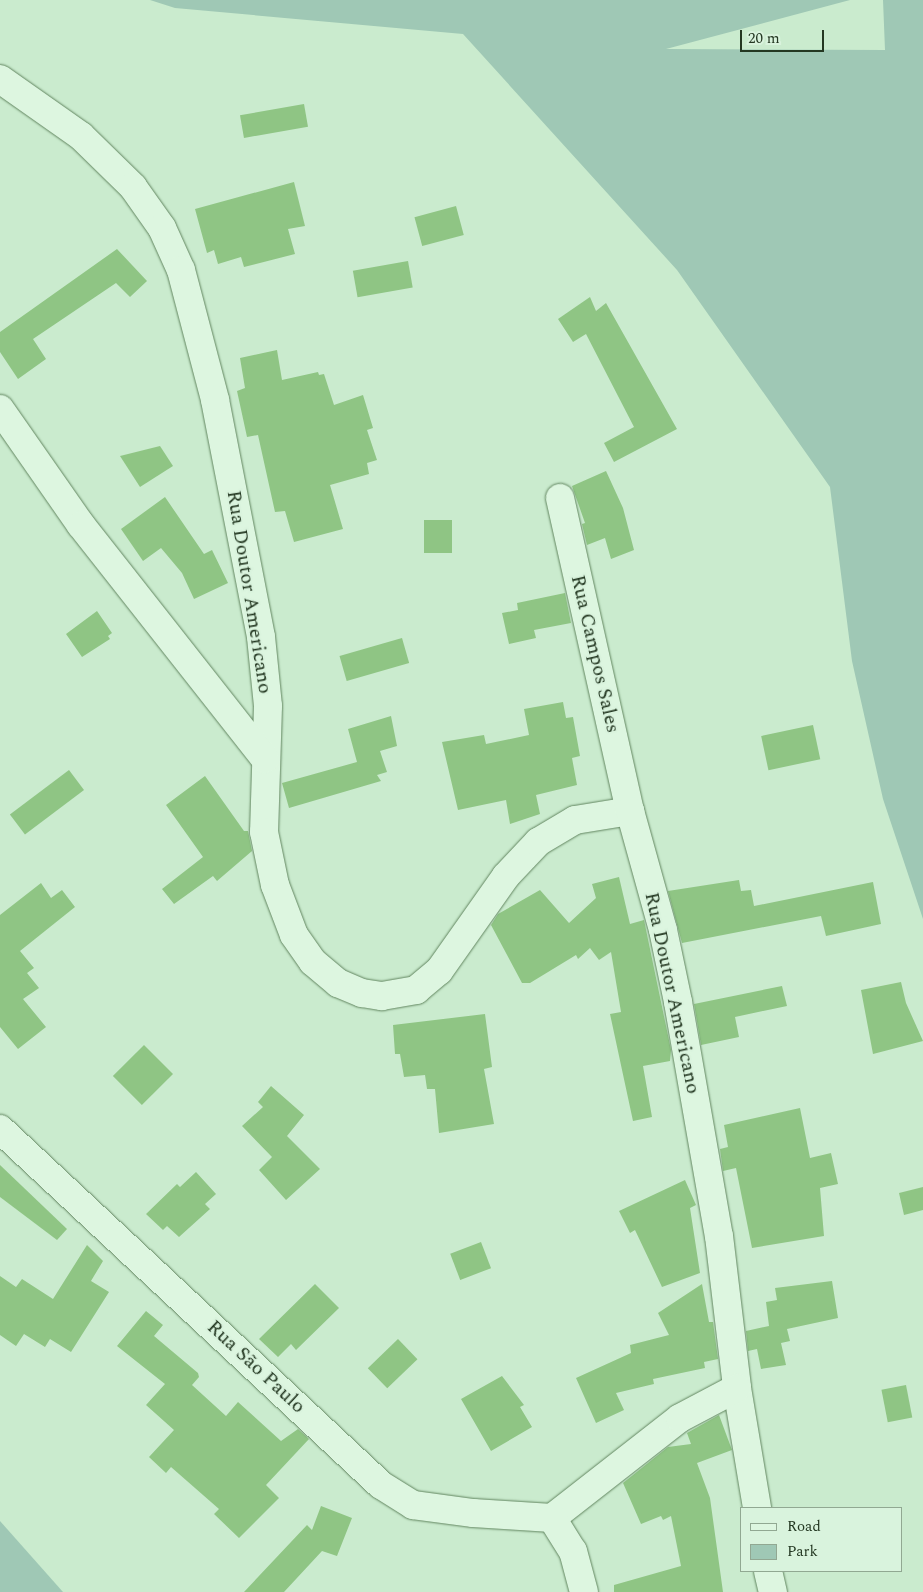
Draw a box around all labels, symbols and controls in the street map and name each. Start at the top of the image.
scale bar [743,20,827,52]
text: 20 m [748,27,780,50]
street label: Rua Doutor Americano [221,489,277,695]
street label: Rua Campos Sales [565,573,625,735]
street label: Rua Doutor Americano [639,890,705,1096]
street label: Rua São Paulo [202,1315,310,1419]
legend [740,1507,903,1572]
text: Road [787,1515,821,1538]
text: Park [787,1540,818,1563]

